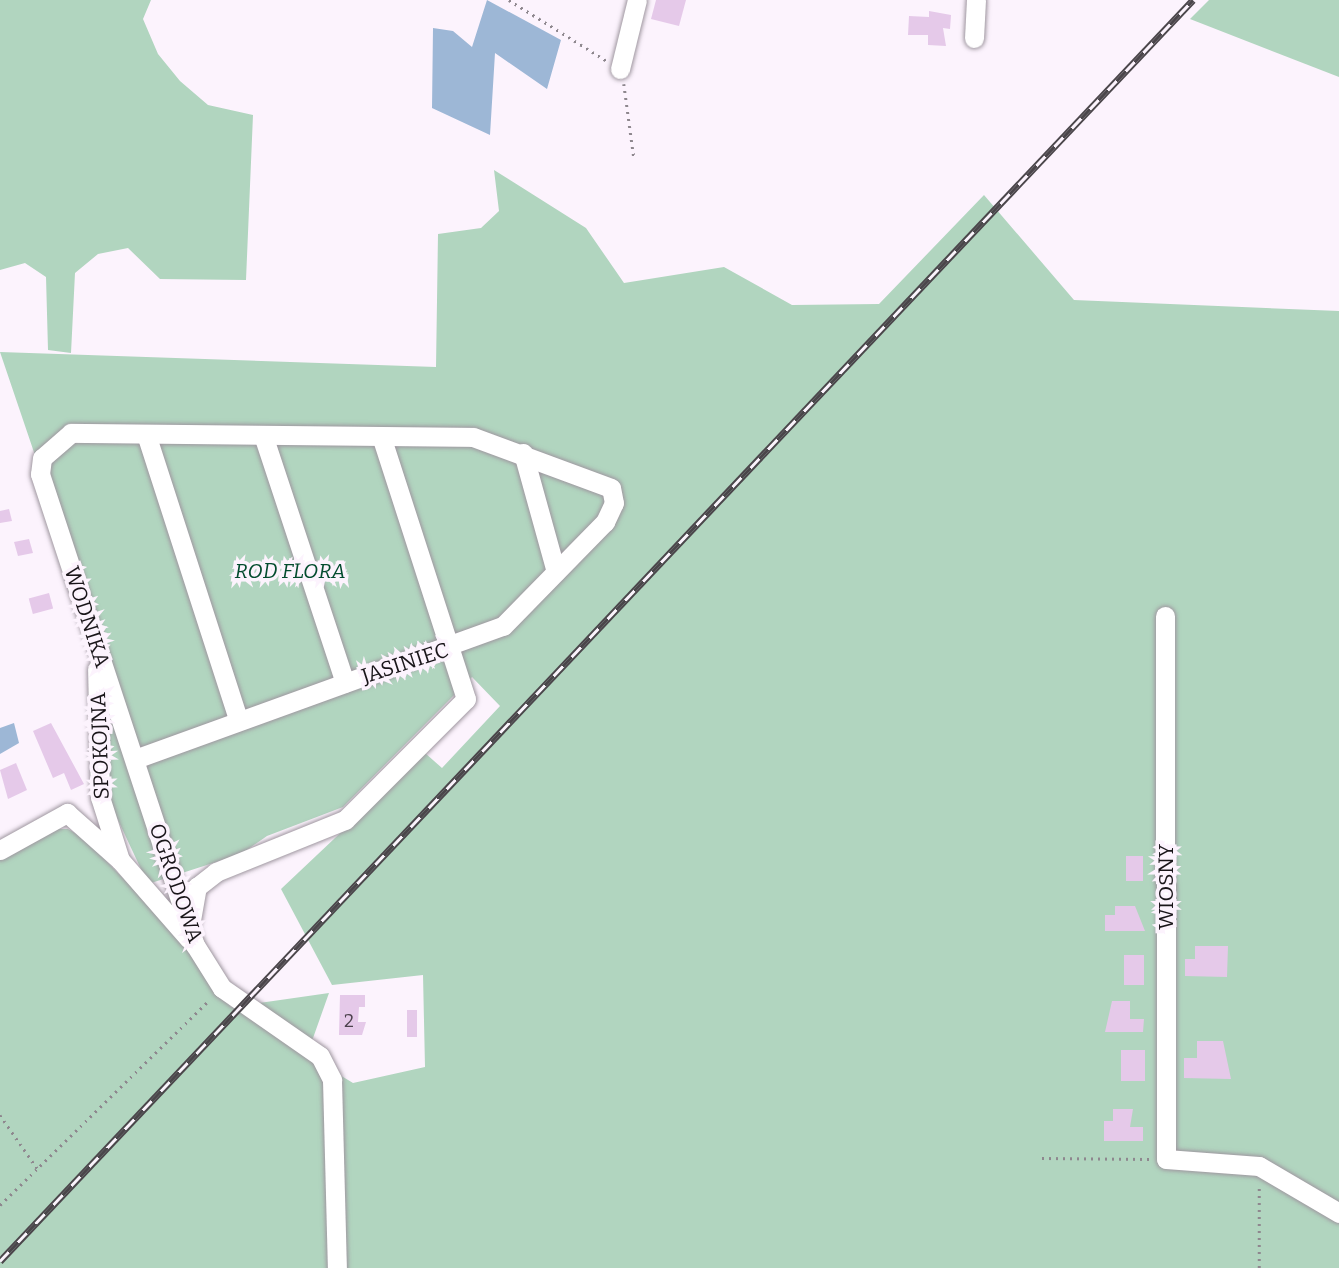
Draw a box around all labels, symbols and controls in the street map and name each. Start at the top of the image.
park label: ROD FLORA [234,558,346,584]
street label: WODNIKA [59,563,115,671]
street label: JASINIEC [358,637,452,689]
street label: SPOKOJNA [86,692,114,800]
street label: OGRODOWA [144,820,208,946]
street label: WIOSNY [1153,844,1179,930]
house number: 2 [344,1010,354,1032]

